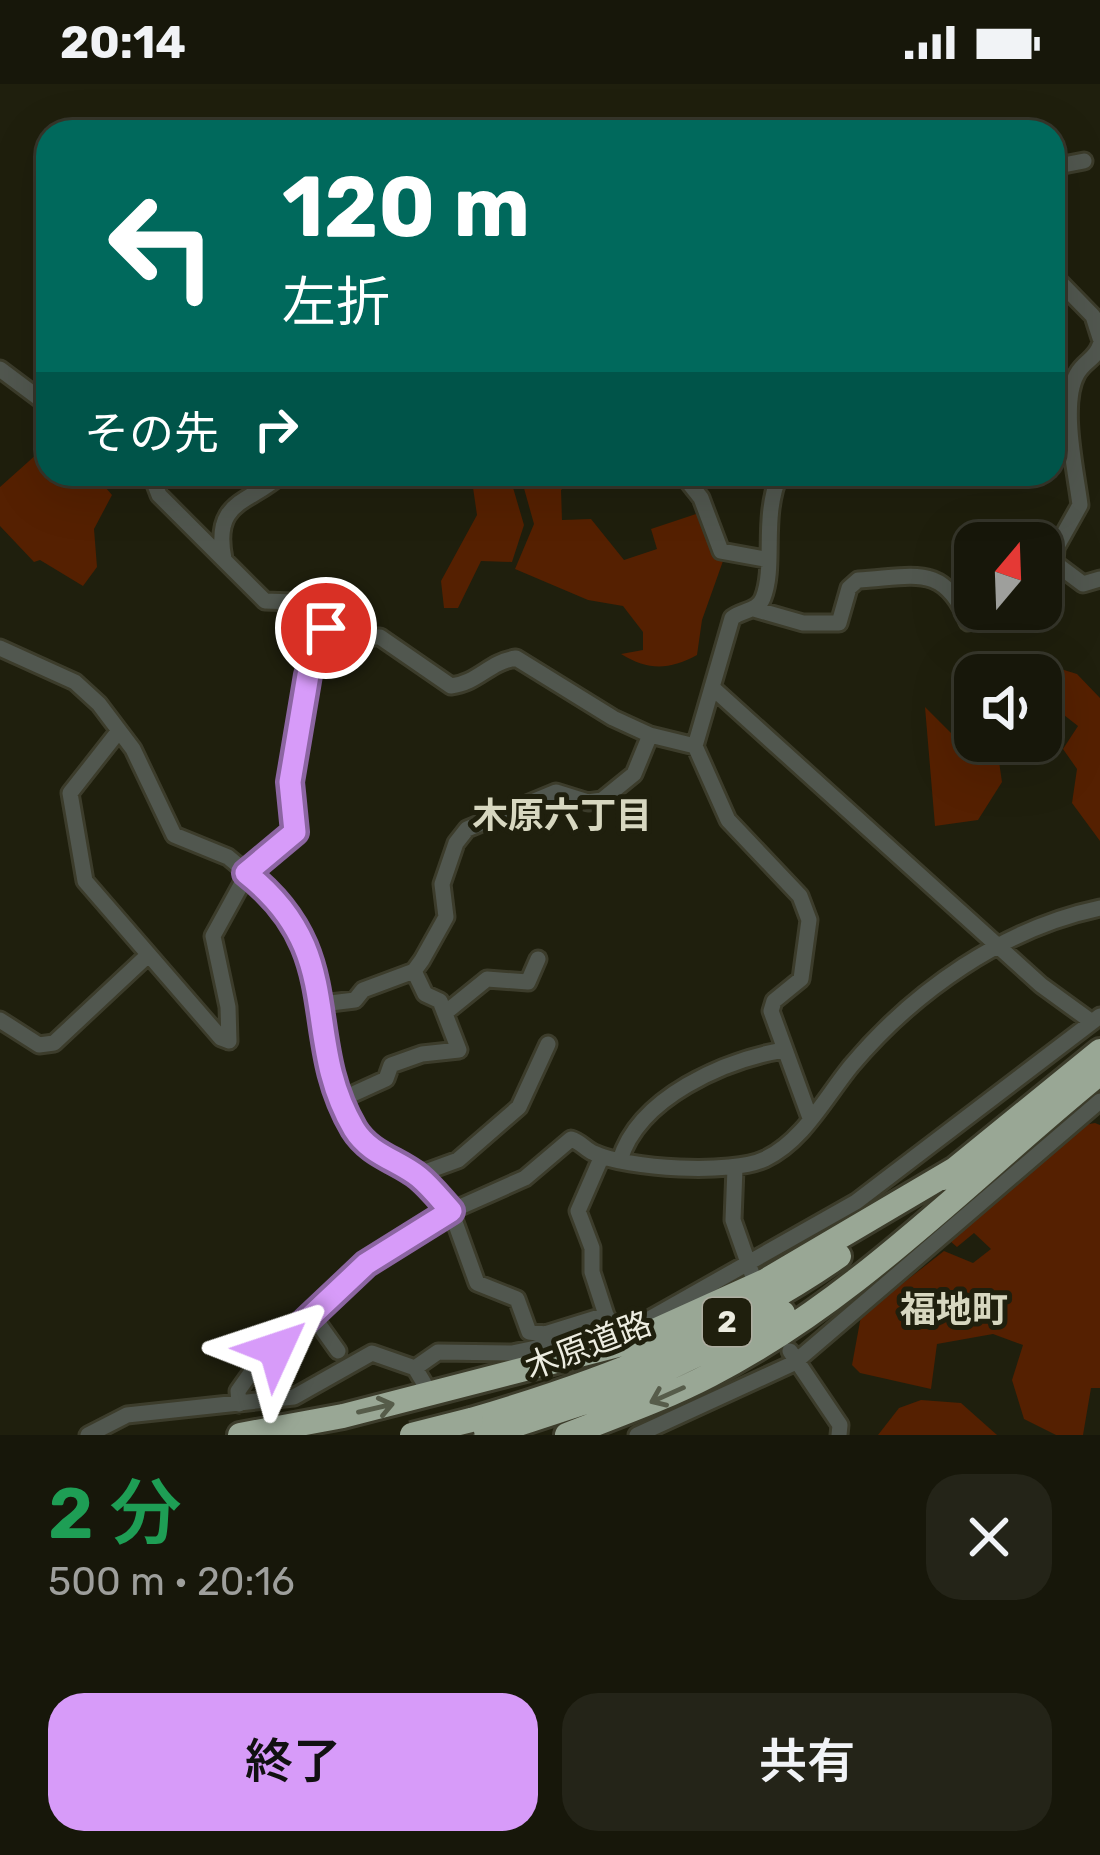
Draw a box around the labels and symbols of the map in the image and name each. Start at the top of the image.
north arrow [954,522,1062,630]
pin [275,577,377,679]
district label: 木原六丁目 [472,794,652,837]
position arrow [213,1286,339,1412]
district label: 福地町 [900,1288,1008,1331]
road number: 2 [703,1298,751,1346]
street label: 木原道路 [519,1303,657,1387]
one-way arrow [649,1386,685,1408]
one-way arrow [357,1395,395,1418]

